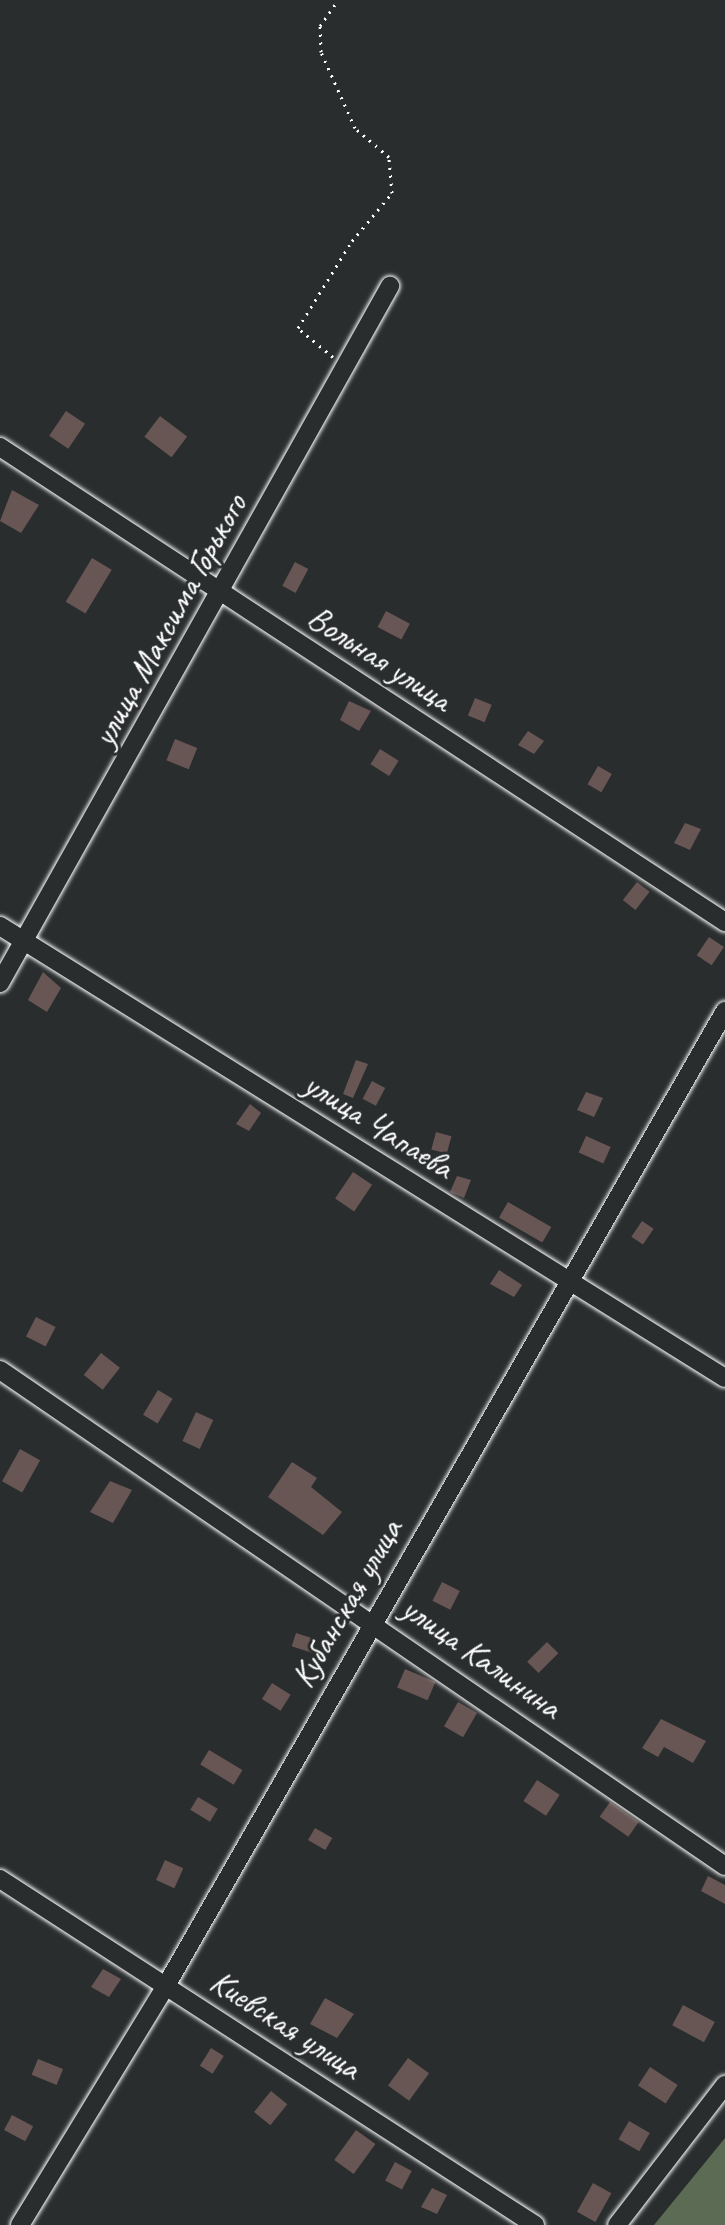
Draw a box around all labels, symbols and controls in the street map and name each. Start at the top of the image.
street label: улица Максима Горького [84,488,254,752]
street label: Вольная улица [300,596,460,720]
street label: улица Чапаева [297,1063,461,1187]
street label: Кубанская улица [281,1510,411,1696]
street label: улица Калинина [394,1587,570,1727]
street label: Киевская улица [202,1960,370,2088]

